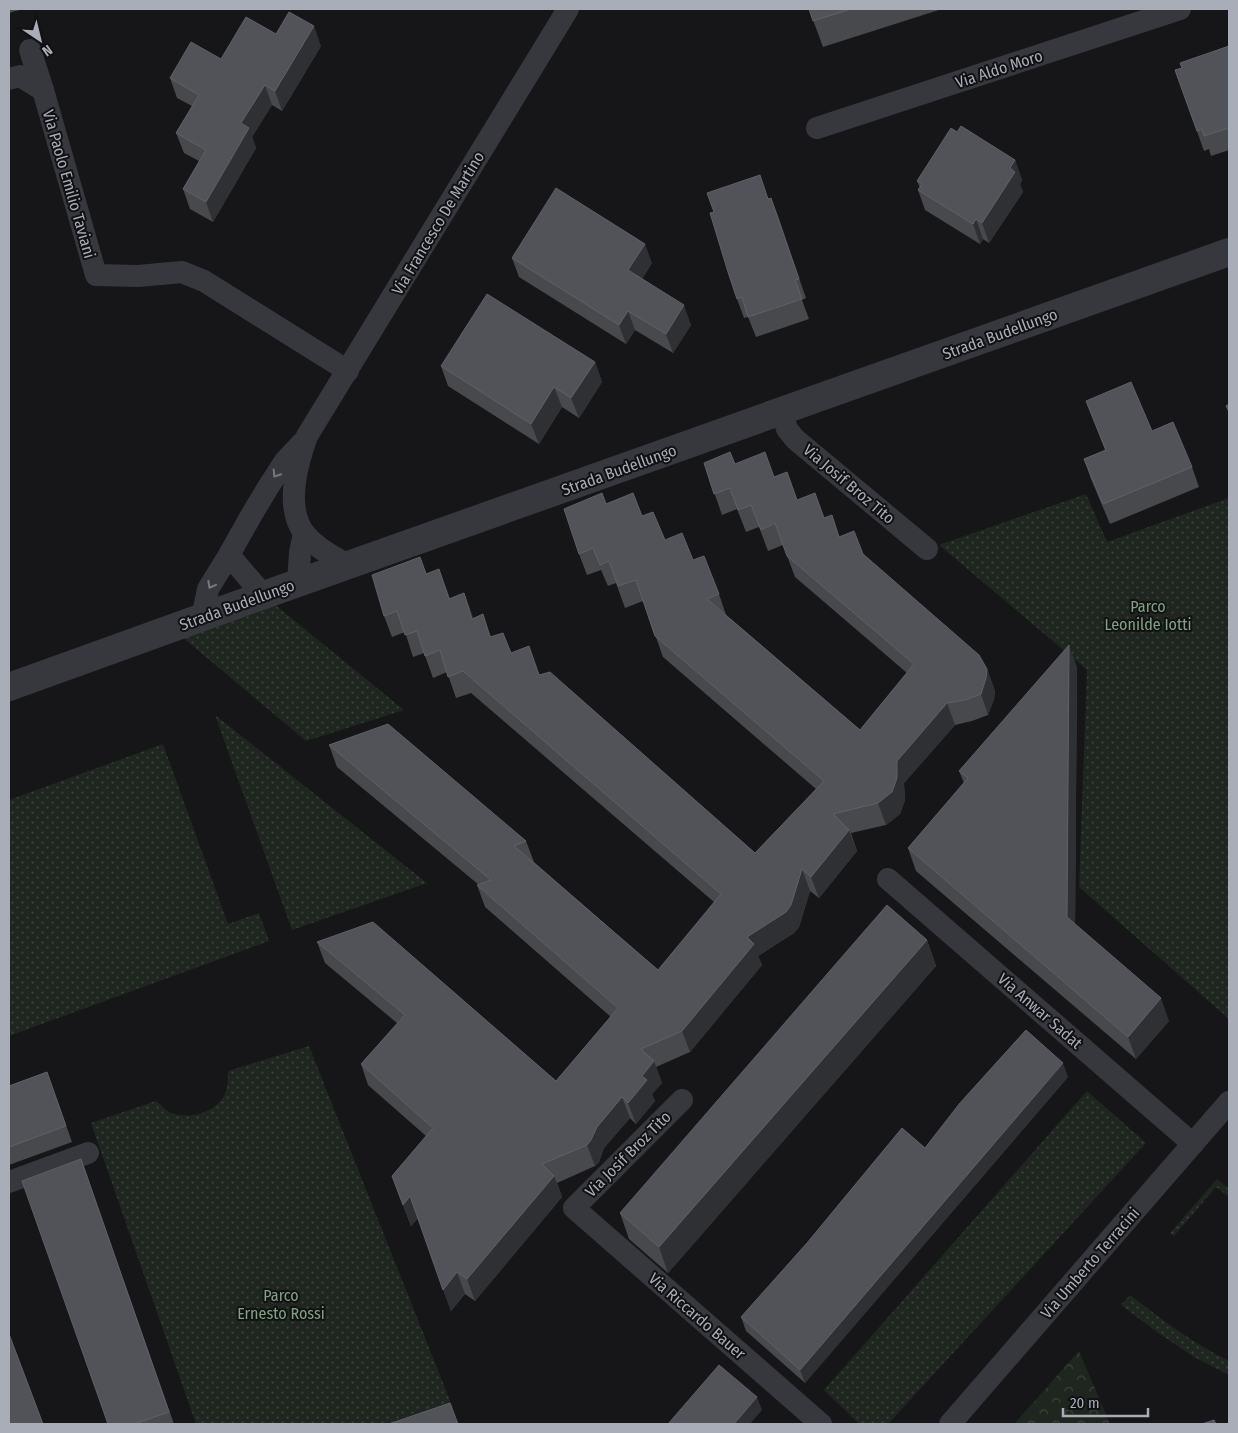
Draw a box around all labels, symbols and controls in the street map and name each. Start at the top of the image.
north arrow [15,15,65,65]
text: N [39,41,55,60]
street label: Via Aldo Moro [953,46,1045,92]
street label: Via Paolo Emilio Taviani [39,108,99,260]
street label: Via Francesco De Martino [388,148,488,298]
street label: Strada Budellungo [940,304,1060,364]
street label: Strada Budellungo [559,440,679,500]
street label: Via Josif Broz Tito [800,440,898,528]
one-way arrow [273,469,283,478]
street label: Strada Budellungo [177,575,297,635]
one-way arrow [207,579,217,588]
park label: Parco Leonilde Iotti [1104,597,1192,634]
street label: Via Anwar Sadat [994,969,1087,1053]
street label: Via Josif Broz Tito [581,1107,675,1201]
street label: Via Umberto Terracini [1037,1204,1143,1322]
street label: Via Riccardo Bauer [645,1269,750,1363]
park label: Parco Ernesto Rossi [237,1286,325,1323]
scale bar [1063,1386,1148,1418]
text: 20 m [1070,1394,1100,1412]

